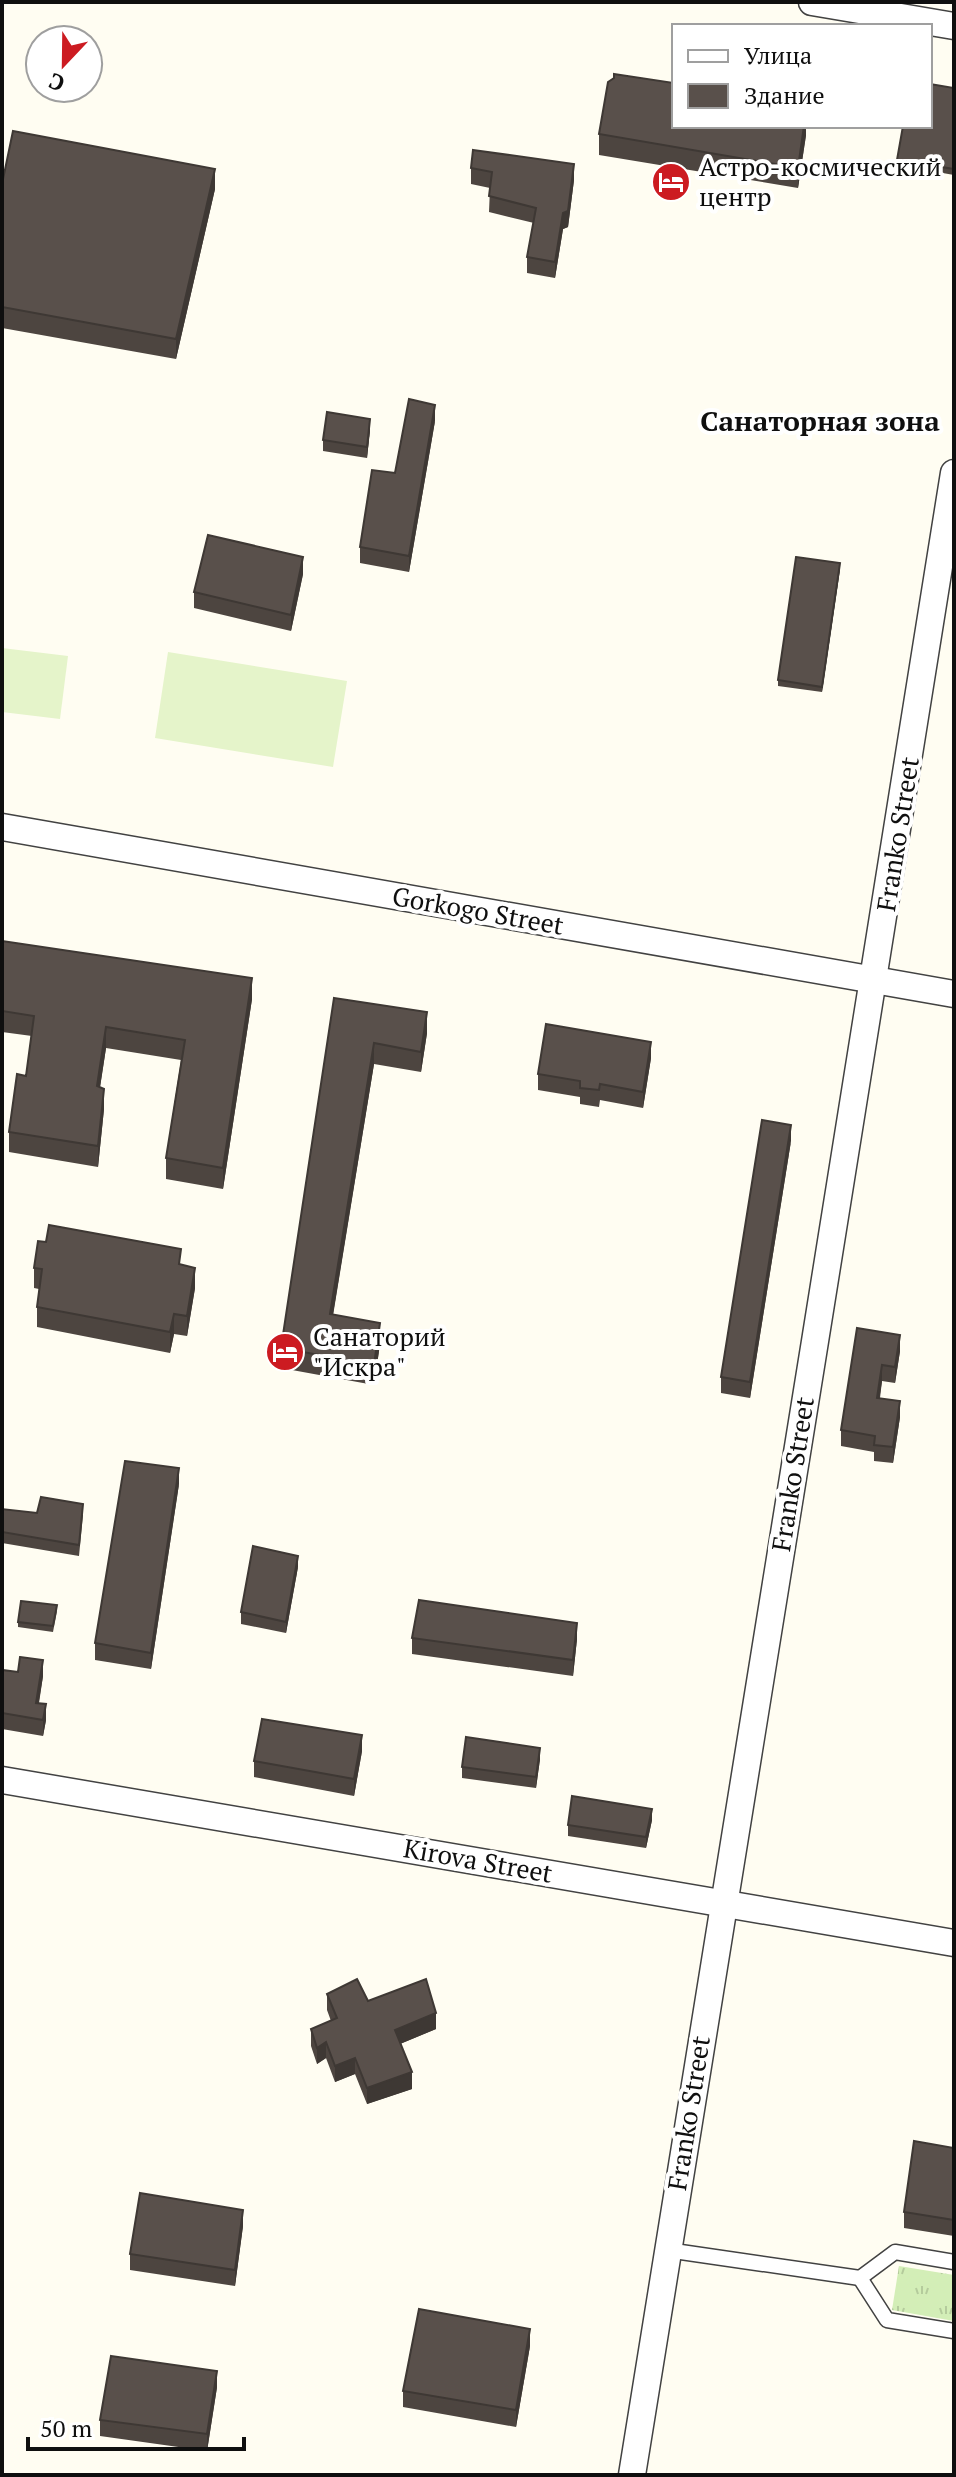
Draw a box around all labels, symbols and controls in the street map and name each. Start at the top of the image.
north arrow [24,24,104,104]
legend [672,24,932,128]
text: Улица [744,39,812,71]
text: С [44,67,68,99]
text: Здание [744,79,825,111]
place label: Астро-космический центр [699,149,941,213]
hotel icon: Астро-космический центр [650,161,692,203]
district label: Санаторная зона [700,402,940,439]
street label: Franko Street [868,754,926,913]
street label: Gorkogo Street [390,878,567,942]
place label: Санаторий "Искра" [313,1319,446,1383]
hotel icon: Санаторий "Искра" [264,1331,306,1373]
street label: Franko Street [763,1394,821,1553]
street label: Kirova Street [401,1830,556,1890]
street label: Franko Street [659,2033,717,2192]
scale bar [28,2401,244,2451]
text: 50 m [40,2412,92,2444]

